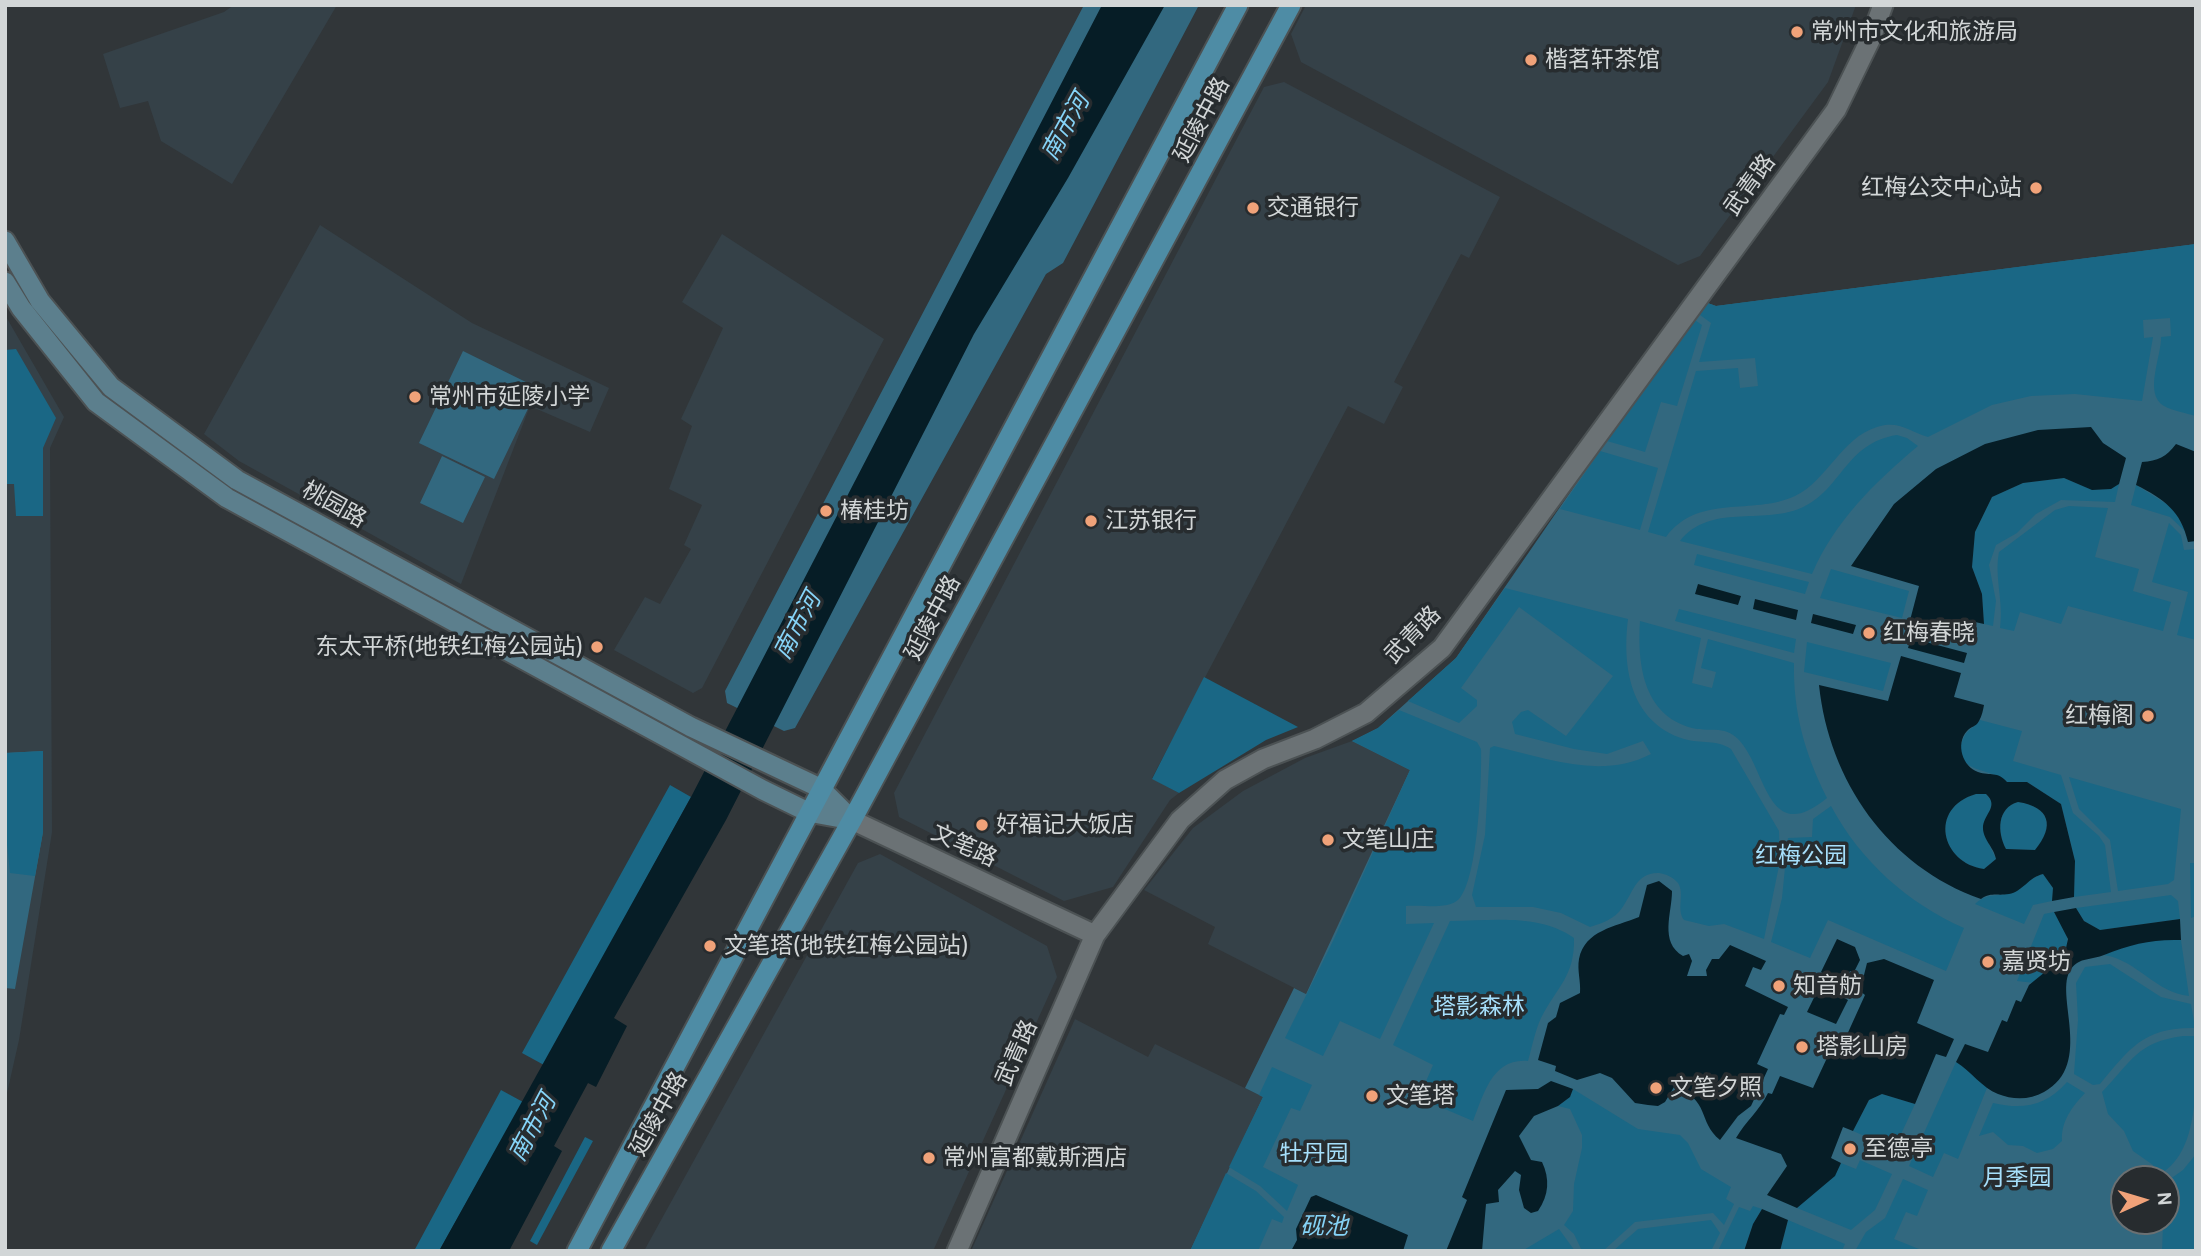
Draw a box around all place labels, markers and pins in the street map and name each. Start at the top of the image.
place label: 常州市文化和旅游局 [1811,18,2018,46]
marker: 常州市文化和旅游局 [1789,24,1805,40]
place label: 楷茗轩茶馆 [1545,46,1660,74]
marker: 楷茗轩茶馆 [1523,52,1539,68]
place label: 红梅公交中心站 [1861,174,2022,202]
marker: 红梅公交中心站 [2028,180,2044,196]
place label: 交通银行 [1267,194,1359,222]
marker: 交通银行 [1245,200,1261,216]
place label: 常州市延陵小学 [429,383,590,411]
marker: 常州市延陵小学 [407,389,423,405]
place label: 椿桂坊 [840,497,909,525]
marker: 椿桂坊 [818,503,834,519]
place label: 江苏银行 [1105,507,1197,535]
marker: 江苏银行 [1083,513,1099,529]
place label: 红梅春晓 [1883,619,1975,647]
marker: 红梅春晓 [1861,625,1877,641]
place label: 东太平桥(地铁红梅公园站) [316,633,583,661]
marker: 东太平桥(地铁红梅公园站) [589,639,605,655]
place label: 红梅阁 [2065,702,2134,730]
marker: 红梅阁 [2140,708,2156,724]
place label: 好福记大饭店 [996,811,1134,839]
marker: 好福记大饭店 [974,817,990,833]
place label: 文笔山庄 [1342,826,1434,854]
marker: 文笔山庄 [1320,832,1336,848]
place label: 文笔塔(地铁红梅公园站) [724,932,968,960]
marker: 文笔塔(地铁红梅公园站) [702,938,718,954]
place label: 嘉贤坊 [2002,948,2071,976]
marker: 嘉贤坊 [1980,954,1996,970]
place label: 知音舫 [1793,972,1862,1000]
marker: 知音舫 [1771,978,1787,994]
place label: 塔影山房 [1816,1033,1908,1061]
marker: 塔影山房 [1794,1039,1810,1055]
place label: 文笔夕照 [1670,1074,1762,1102]
marker: 文笔夕照 [1648,1080,1664,1096]
place label: 文笔塔 [1386,1082,1455,1110]
marker: 文笔塔 [1364,1088,1380,1104]
place label: 至德亭 [1864,1135,1933,1163]
marker: 至德亭 [1842,1141,1858,1157]
place label: 常州富都戴斯酒店 [943,1144,1127,1172]
marker: 常州富都戴斯酒店 [921,1150,937,1166]

